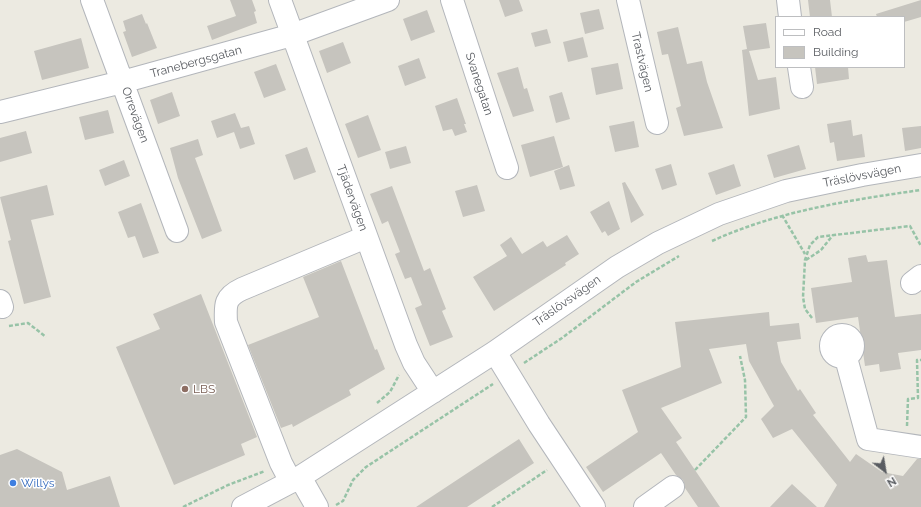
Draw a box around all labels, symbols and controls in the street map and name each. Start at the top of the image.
legend [775,16,905,68]
text: Road [813,25,842,39]
street label: Trastvägen [628,31,656,93]
street label: Tranebergsgatan [149,43,243,81]
text: Building [813,45,859,59]
street label: Svanegatan [462,51,496,117]
street label: Orrevägen [118,85,152,145]
street label: Träslövsvägen [822,161,902,191]
street label: Tjädervägen [333,163,371,233]
street label: Träslövsvägen [530,272,604,330]
place label: LBS [193,382,215,396]
marker: LBS [180,384,190,394]
north arrow [865,451,905,491]
text: N [884,474,898,489]
place label: Willys [21,476,55,490]
marker: Willys [8,478,18,488]

